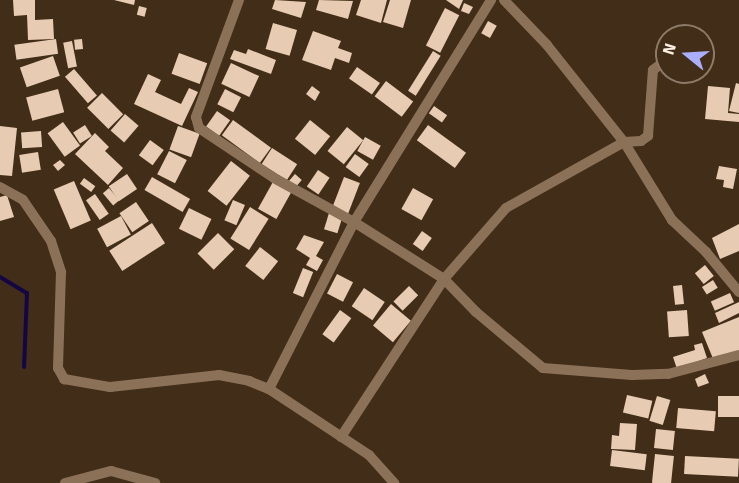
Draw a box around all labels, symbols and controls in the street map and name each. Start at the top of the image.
north arrow [655,24,715,84]
text: N [659,41,681,57]

